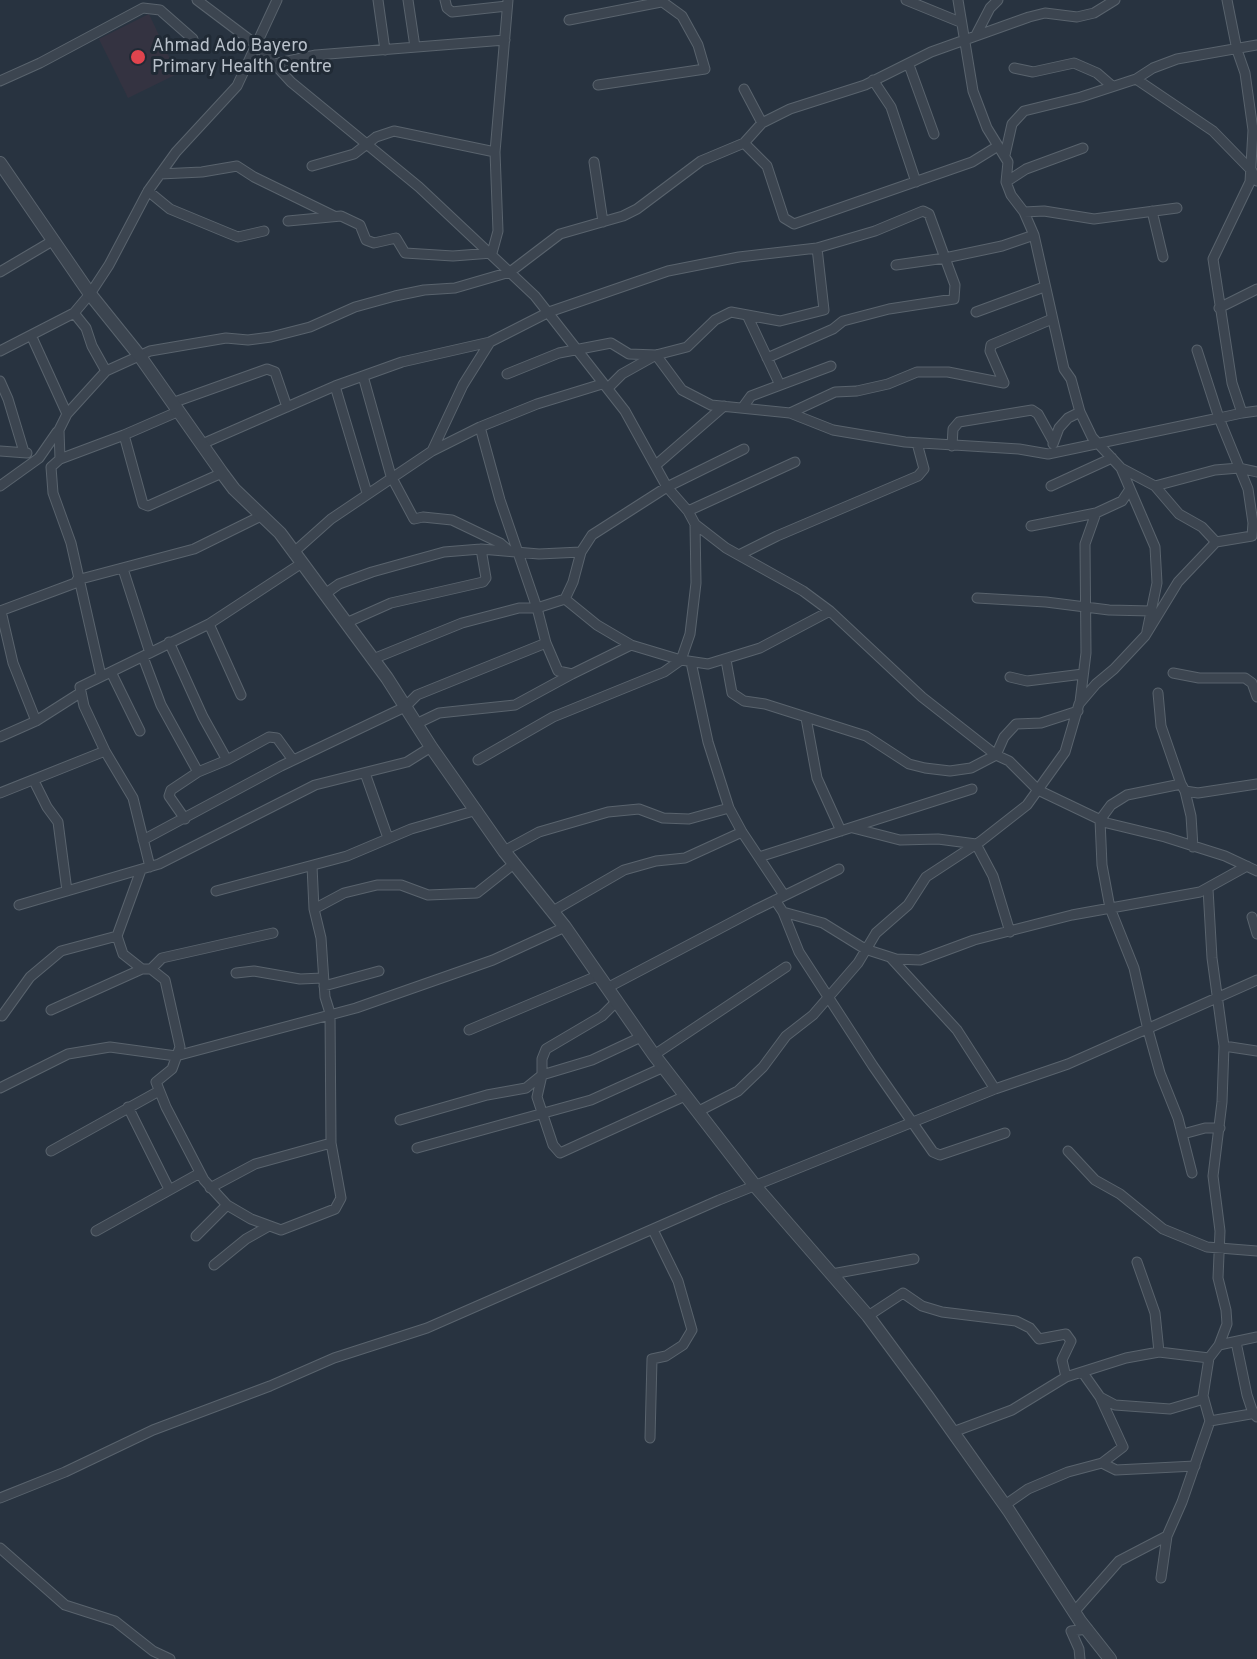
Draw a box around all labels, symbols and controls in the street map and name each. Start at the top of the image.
place label: Ahmad Ado Bayero Primary Health Centre [152,36,332,78]
marker: Ahmad Ado Bayero Primary Health Centre [129,48,147,66]

